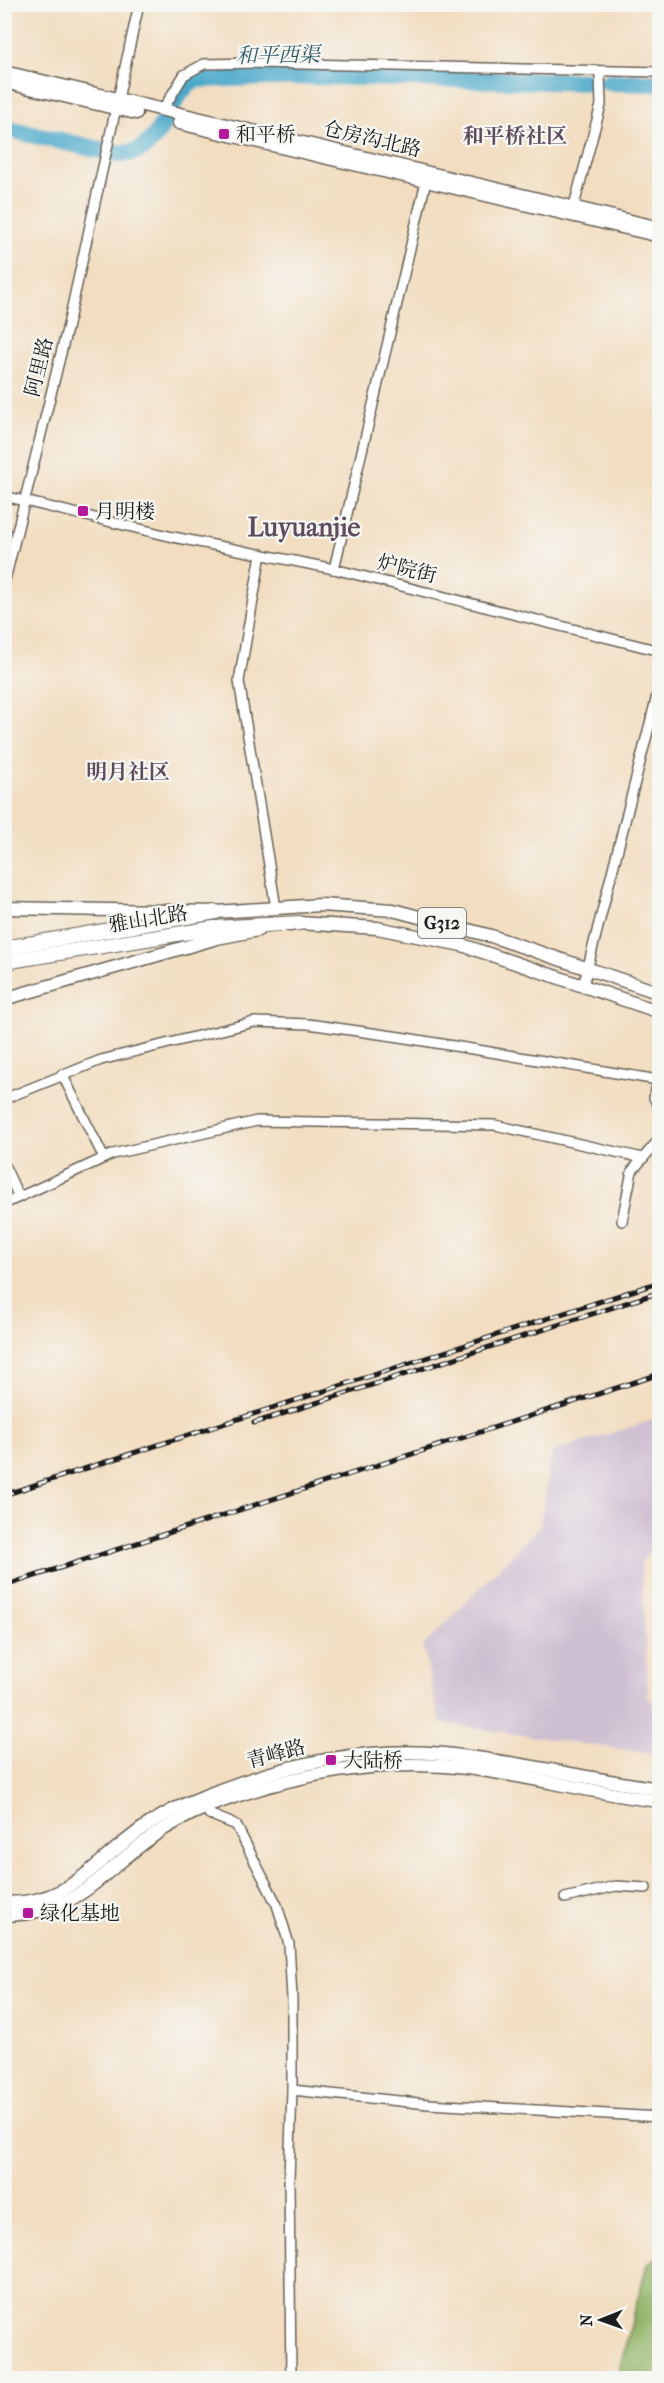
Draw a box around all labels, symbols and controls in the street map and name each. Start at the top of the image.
water label: 和平西渠 [236,42,323,68]
street label: 仓房沟北路 [321,117,423,161]
place label: 和平桥 [236,123,296,146]
district label: 和平桥社区 [463,124,568,148]
marker: 和平桥 [217,127,231,141]
street label: 阿里路 [21,335,57,399]
place label: 月明楼 [95,500,155,523]
marker: 月明楼 [76,504,90,518]
district label: Luyuanjie [248,512,360,543]
street label: 炉院街 [375,551,439,587]
district label: 明月社区 [86,760,170,784]
street label: 雅山北路 [107,901,189,937]
road number: G312 [418,908,466,938]
street label: 青峰路 [244,1735,308,1773]
place label: 大陆桥 [343,1749,403,1772]
marker: 大陆桥 [324,1753,338,1767]
place label: 绿化基地 [40,1902,120,1925]
marker: 绿化基地 [21,1906,35,1920]
north arrow [571,2290,631,2350]
text: N [577,2313,596,2326]

